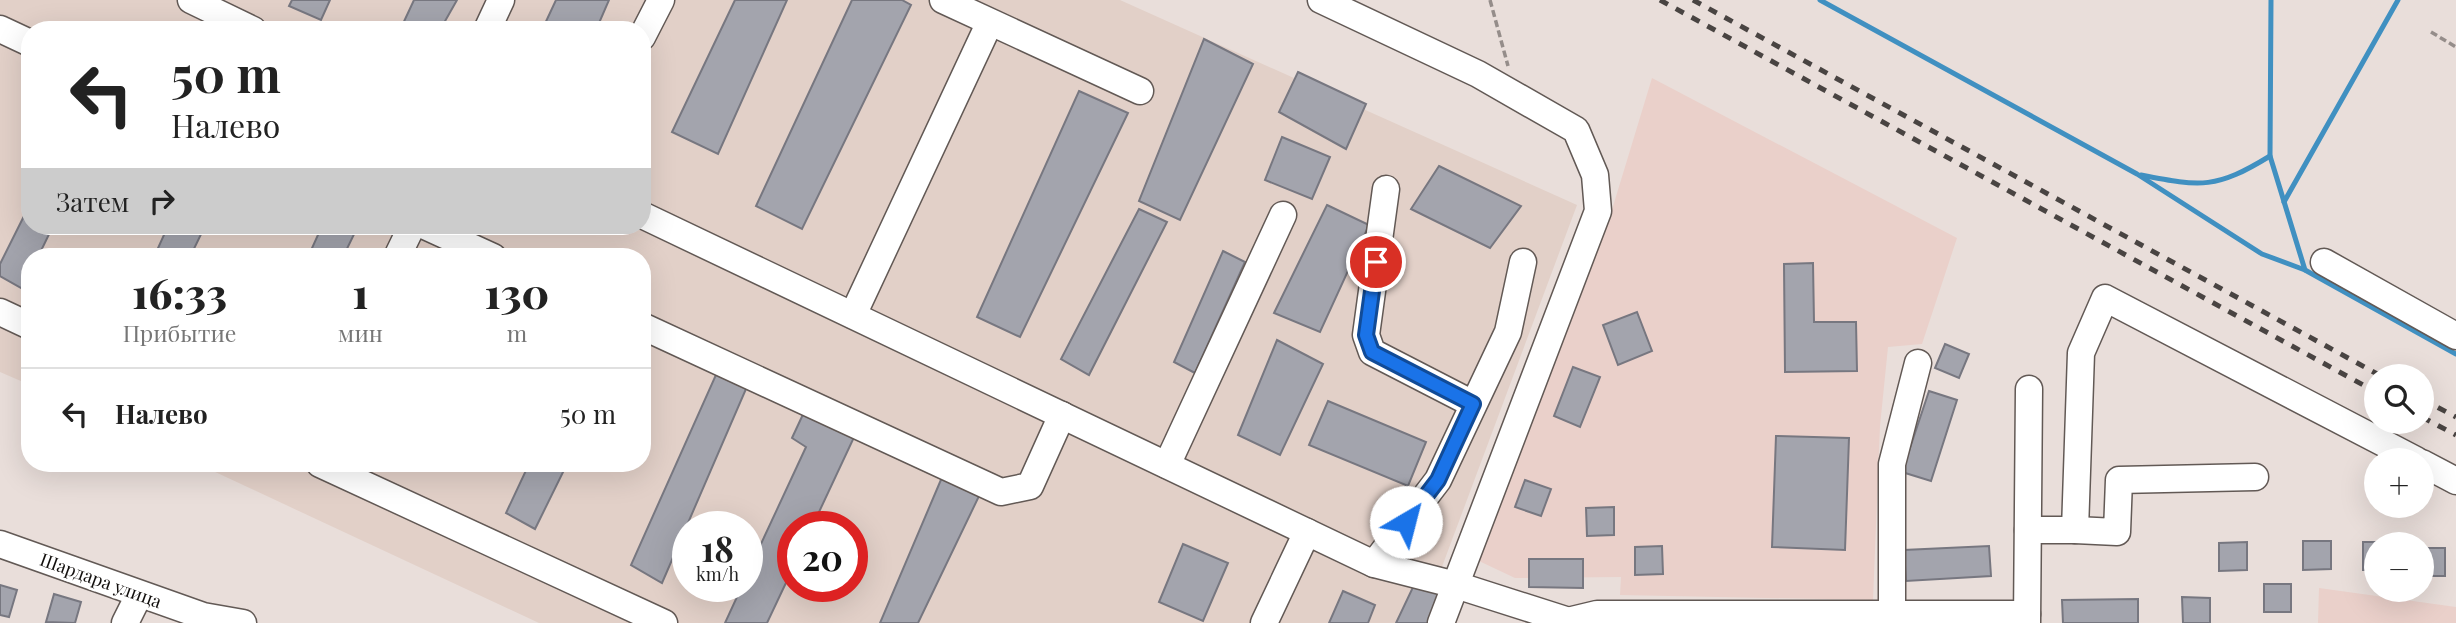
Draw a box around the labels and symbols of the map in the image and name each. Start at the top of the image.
pin [1346,232,1406,292]
position arrow [1369,485,1443,559]
speed limit sign: 20 [777,511,868,602]
street label: Шардара улица [37,547,165,613]

